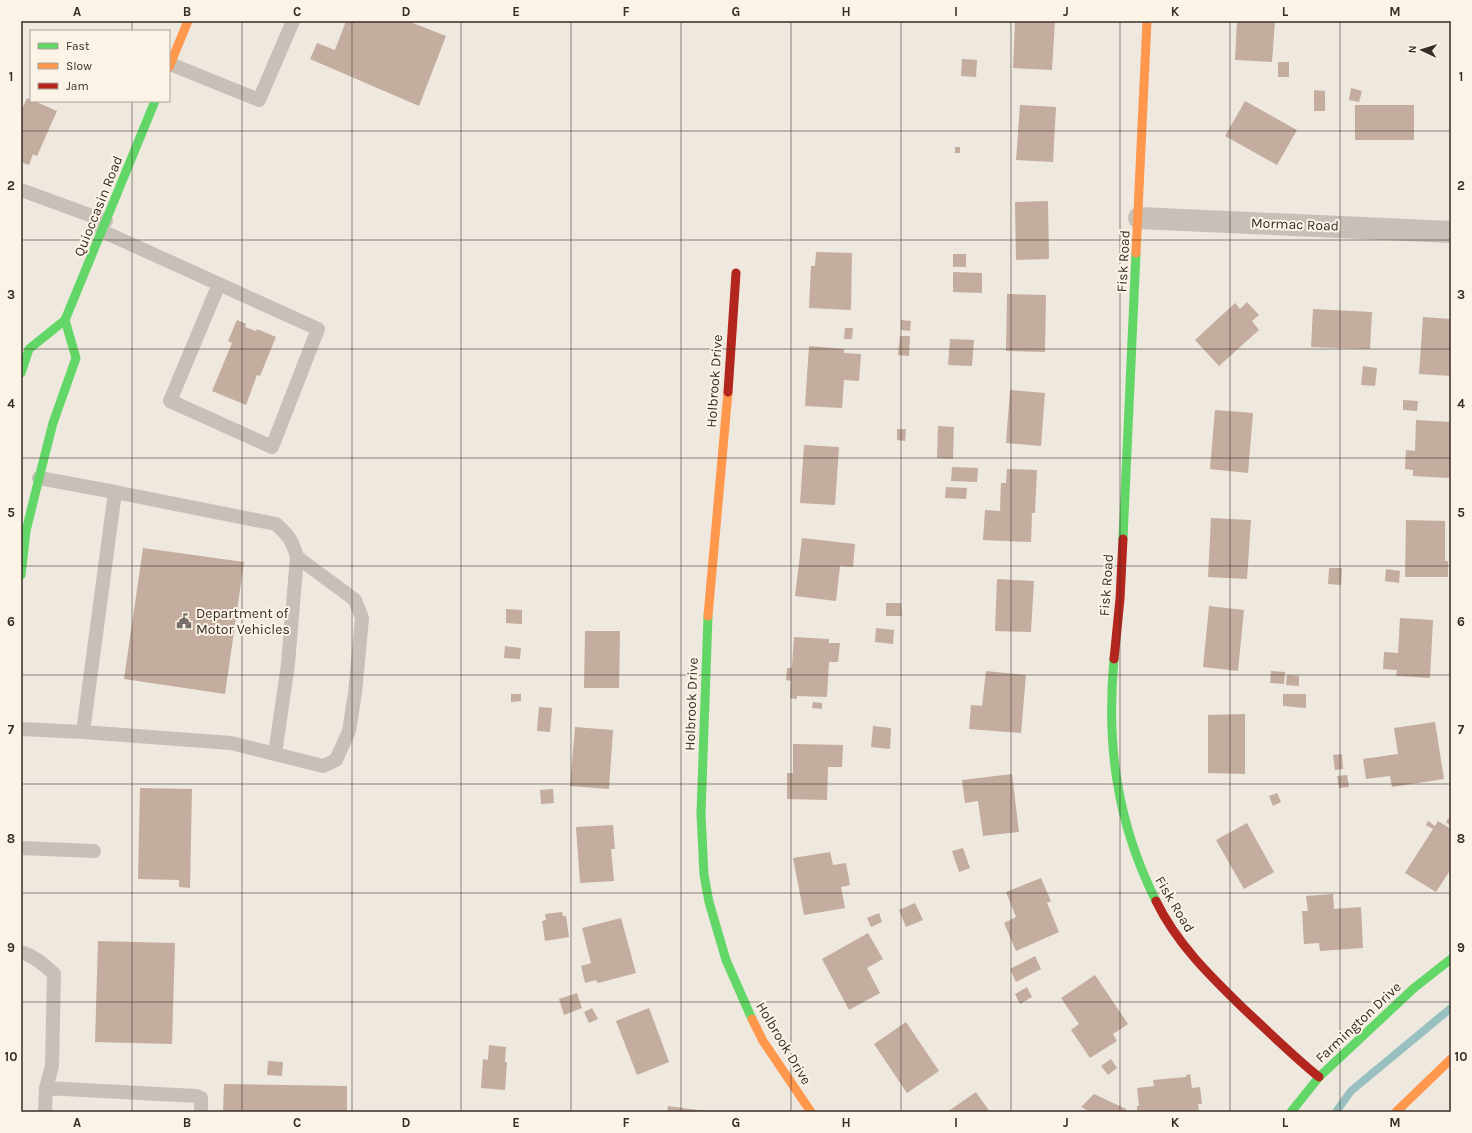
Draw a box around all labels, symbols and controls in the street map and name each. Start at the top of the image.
text: A [73,4,81,19]
text: B [183,4,191,19]
text: C [293,4,301,19]
text: D [402,4,411,19]
text: E [512,4,520,19]
text: F [622,4,630,19]
text: G [732,4,740,19]
text: H [841,4,851,19]
text: I [954,4,958,19]
text: J [1063,4,1069,19]
text: K [1171,4,1180,19]
text: L [1282,4,1289,19]
text: M [1389,4,1401,19]
legend [30,30,170,102]
north arrow [1402,30,1442,70]
text: Fast [66,39,90,53]
text: N [1406,45,1419,54]
text: Slow [66,59,92,73]
text: 1 [9,69,13,84]
text: 1 [1459,69,1463,84]
text: Jam [66,79,89,93]
street label: Quioccasin Road [71,153,126,259]
text: 2 [7,178,15,193]
text: 2 [1457,178,1465,193]
street label: Mormac Road [1251,214,1339,235]
street label: Fisk Road [1113,229,1134,293]
text: 3 [7,287,15,302]
text: 3 [1457,287,1465,302]
street label: Holbrook Drive [703,334,726,428]
text: 4 [7,396,15,411]
text: 4 [1457,396,1465,411]
text: 5 [7,505,15,520]
text: 5 [1457,505,1465,520]
street label: Fisk Road [1096,553,1117,617]
place label: Department of Motor Vehicles [196,605,290,638]
public building icon: Department of Motor Vehicles [175,612,193,630]
text: 6 [7,614,15,629]
text: 6 [1457,614,1465,629]
street label: Holbrook Drive [681,657,702,751]
text: 7 [8,722,15,737]
text: 7 [1458,722,1465,737]
text: 8 [7,831,15,846]
text: 8 [1457,831,1465,846]
street label: Fisk Road [1151,873,1198,935]
text: 9 [7,940,15,955]
text: 9 [1457,940,1465,955]
street label: Farmington Drive [1312,978,1405,1066]
street label: Holbrook Drive [752,999,815,1088]
text: 10 [5,1049,17,1064]
text: 10 [1455,1049,1467,1064]
text: A [73,1115,81,1130]
text: B [183,1115,191,1130]
text: C [293,1115,301,1130]
text: D [402,1115,411,1130]
text: E [512,1115,520,1130]
text: F [622,1115,630,1130]
text: G [732,1115,740,1130]
text: H [841,1115,851,1130]
text: I [954,1115,958,1130]
text: J [1063,1115,1069,1130]
text: K [1171,1115,1180,1130]
text: L [1282,1115,1289,1130]
text: M [1389,1115,1401,1130]

